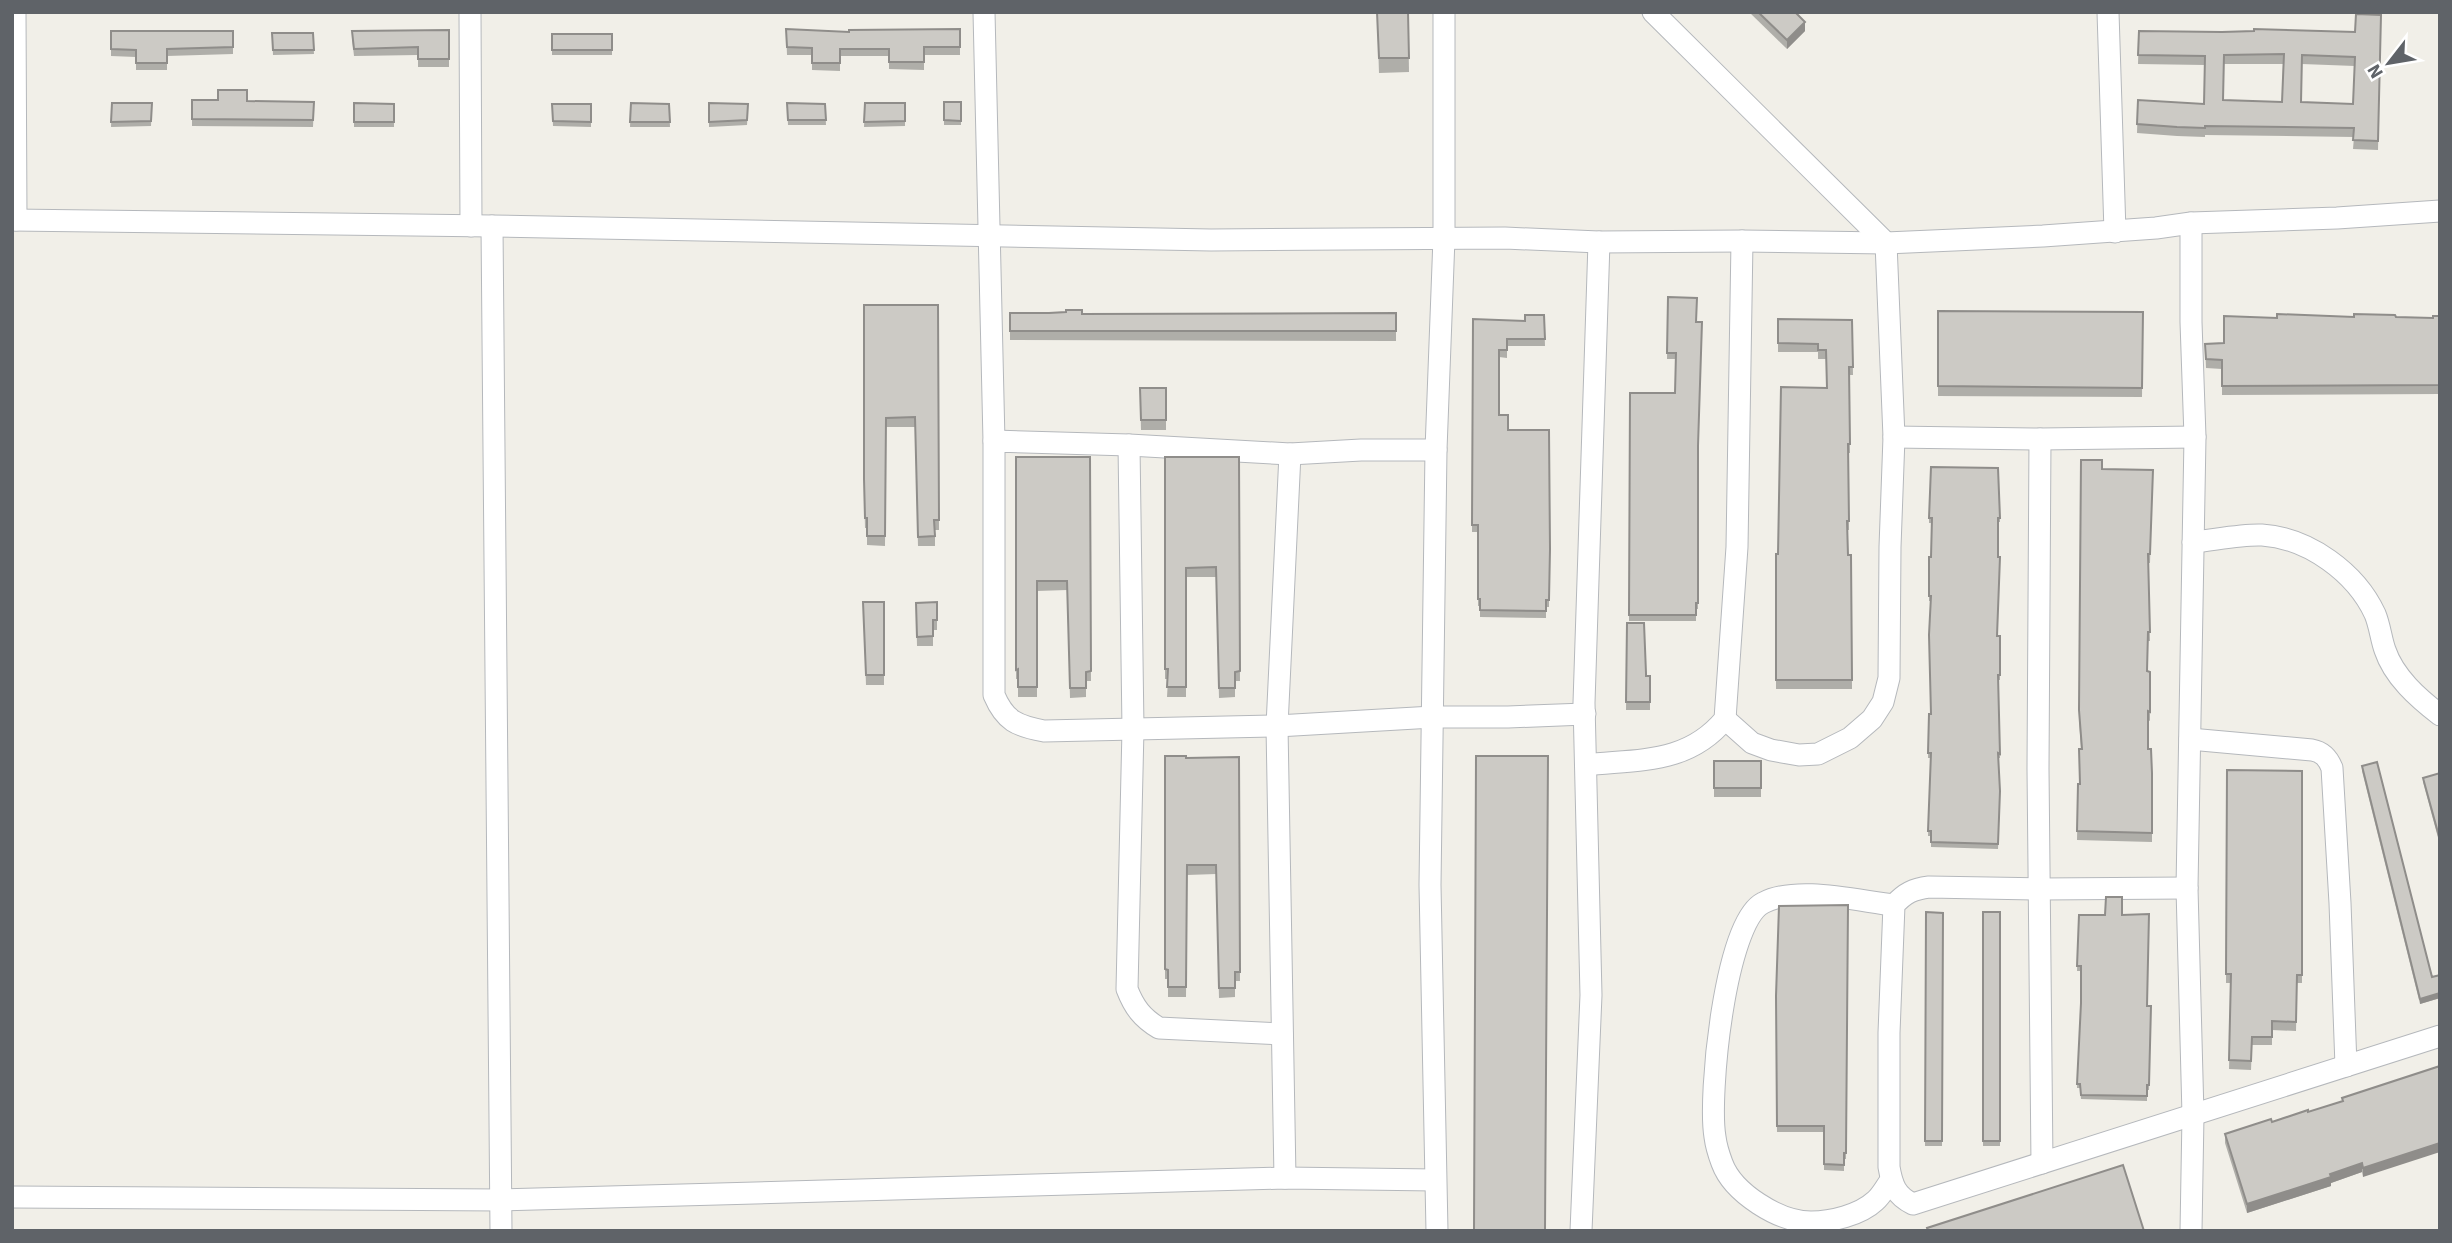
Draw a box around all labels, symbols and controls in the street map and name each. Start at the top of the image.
north arrow [2354,28,2424,98]
text: N [2361,59,2391,83]

